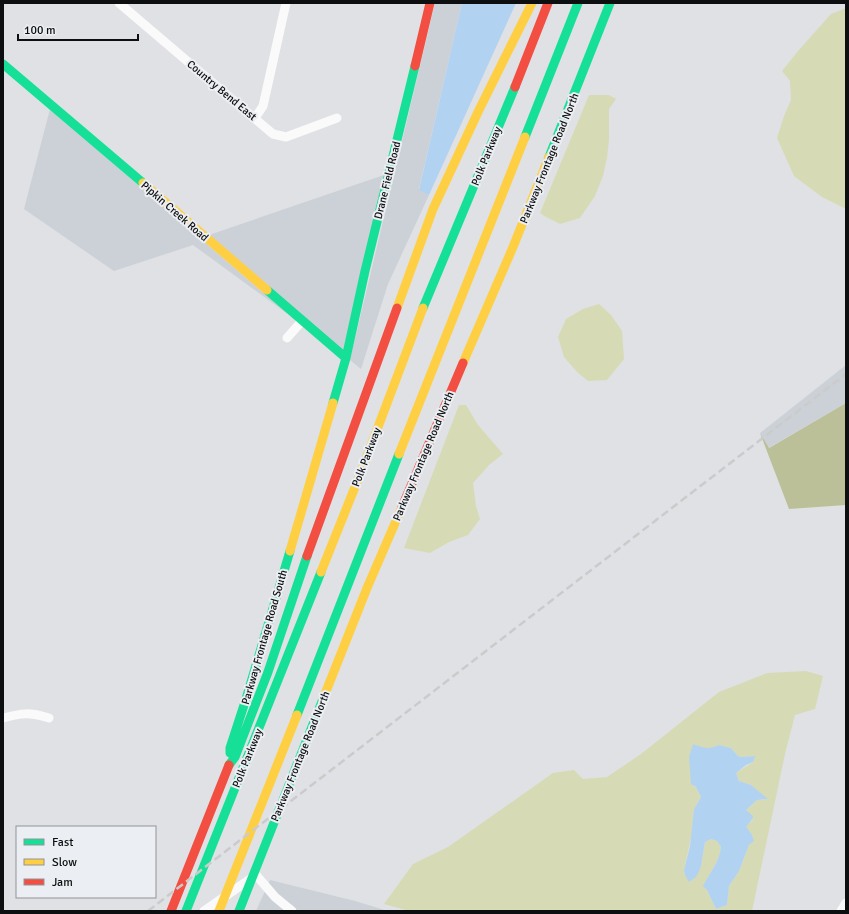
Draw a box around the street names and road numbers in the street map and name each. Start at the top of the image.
street label: Country Bend East [184,57,259,123]
street label: Parkway Frontage Road North [517,91,582,225]
street label: Polk Parkway [469,124,504,188]
street label: Drane Field Road [372,140,403,220]
street label: Pipkin Creek Road [138,179,211,244]
street label: Parkway Frontage Road North [390,389,457,523]
street label: Polk Parkway [349,425,384,489]
street label: Parkway Frontage Road South [239,568,290,706]
street label: Parkway Frontage Road North [268,689,333,823]
street label: Polk Parkway [230,726,265,790]

